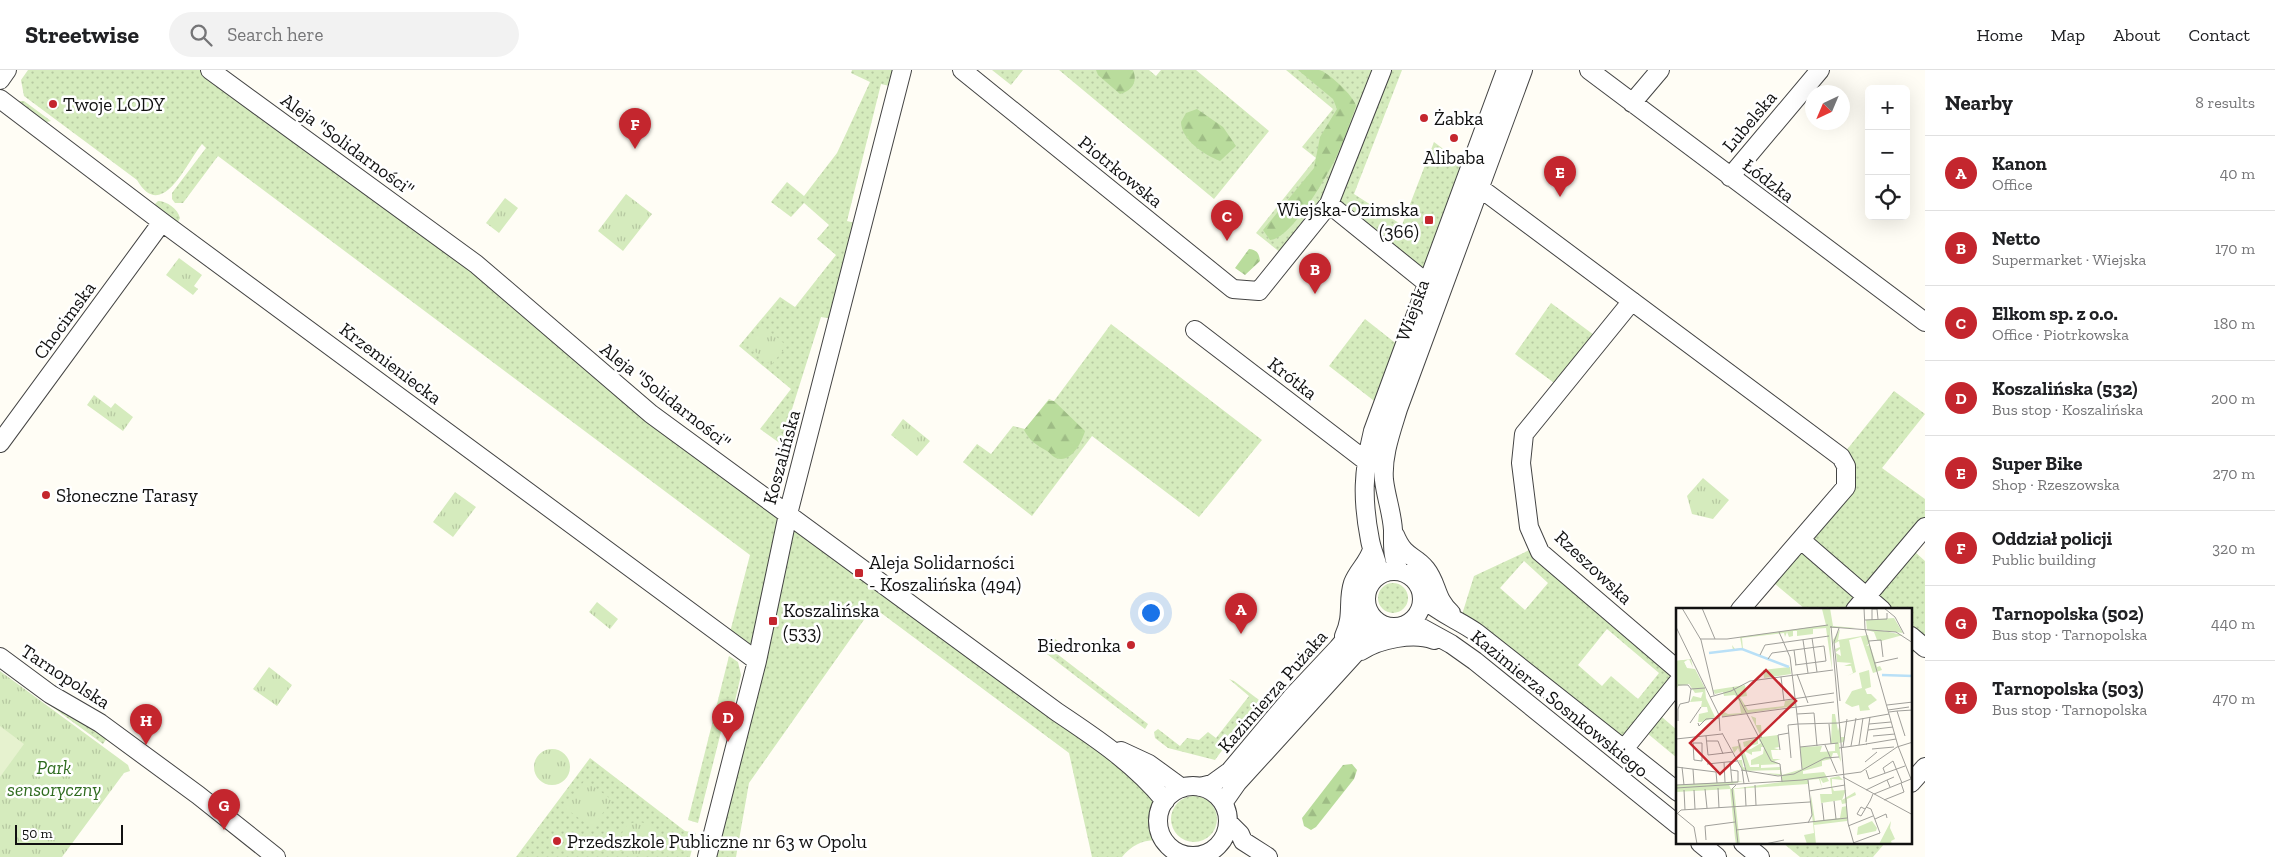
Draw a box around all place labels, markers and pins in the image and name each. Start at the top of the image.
place label: Twoje LODY [63,93,165,116]
marker: Twoje LODY [47,98,59,110]
place label: Żabka [1434,107,1483,130]
pin: F [619,108,651,149]
marker: Żabka [1418,112,1430,124]
marker: Alibaba [1448,132,1460,144]
place label: Alibaba [1423,146,1485,169]
pin: E [1544,156,1576,197]
place label: Wiejska-Ozimska (366) [1277,198,1419,243]
pin: C [1211,200,1243,241]
marker: Wiejska-Ozimska (366) [1423,214,1435,226]
pin: B [1299,253,1331,294]
place label: Słoneczne Tarasy [56,484,198,507]
marker: Słoneczne Tarasy [40,489,52,501]
place label: Aleja Solidarności - Koszalińska (494) [869,551,1021,596]
marker: Aleja Solidarności - Koszalińska (494) [853,567,865,579]
pin: A [1225,593,1257,634]
place label: Koszalińska (533) [783,599,880,644]
marker: Koszalińska (533) [767,615,779,627]
place label: Biedronka [1037,634,1121,657]
marker: Biedronka [1125,639,1137,651]
pin: D [712,701,744,742]
pin: H [130,704,162,745]
pin: G [208,789,240,830]
place label: Przedszkole Publiczne nr 63 w Opolu [567,830,867,853]
marker: Przedszkole Publiczne nr 63 w Opolu [551,835,563,847]

